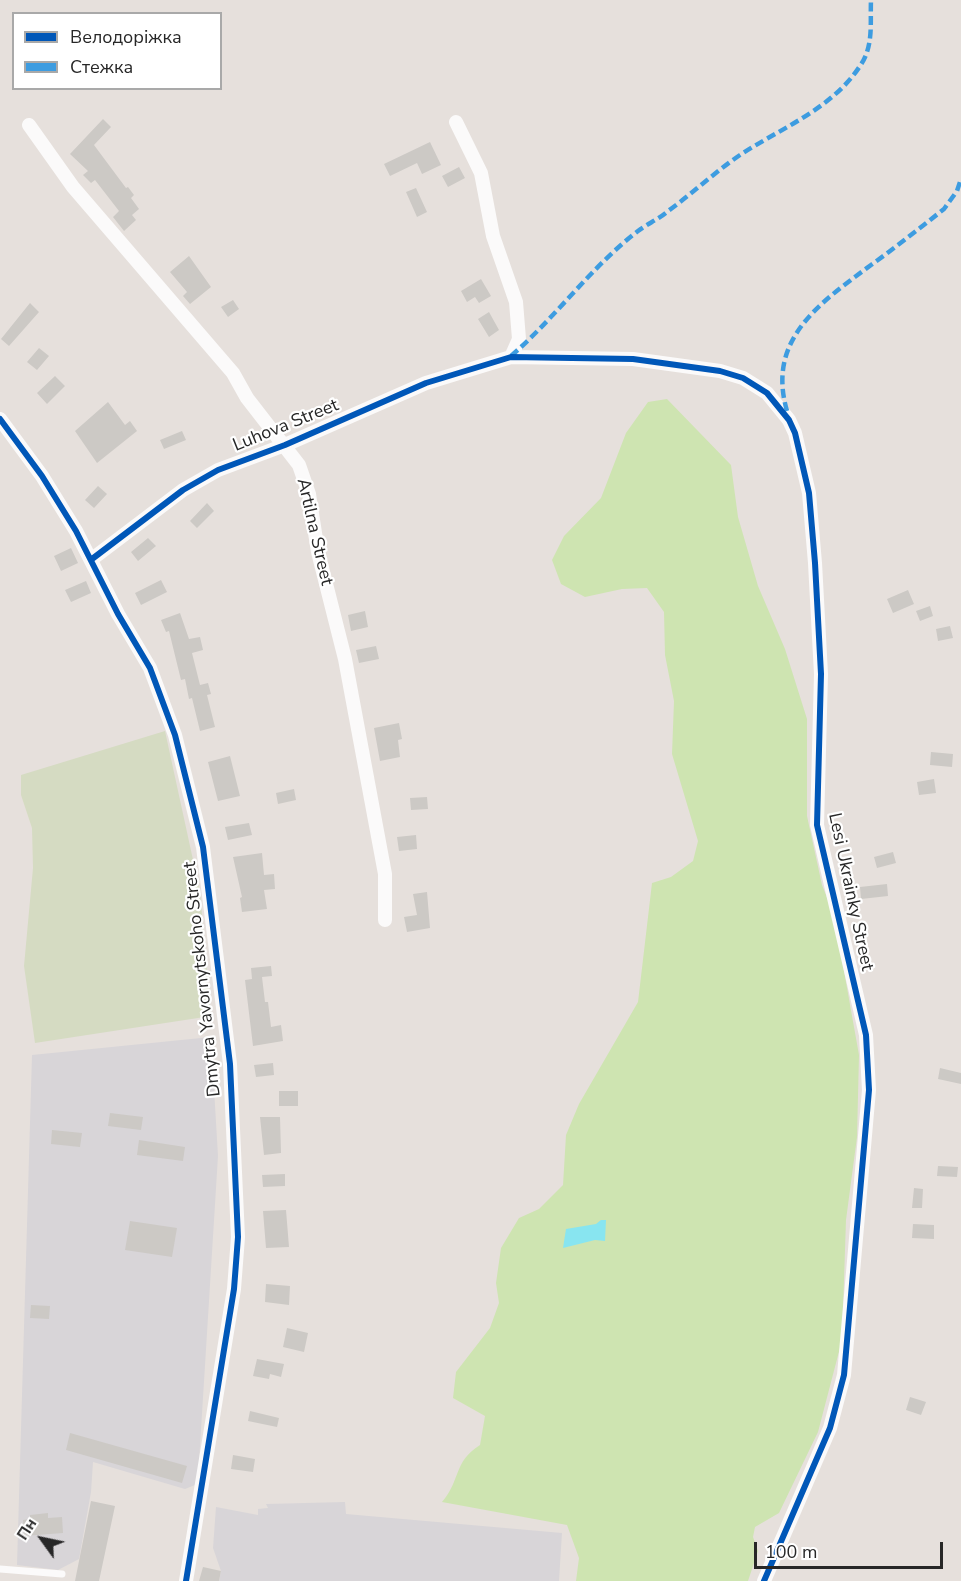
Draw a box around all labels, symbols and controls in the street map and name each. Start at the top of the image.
legend [12,12,222,90]
text: Велодоріжка [70,25,182,49]
text: Стежка [70,55,133,79]
street label: Luhova Street [230,395,342,457]
street label: Artilna Street [291,476,337,588]
street label: Lesi Ukrainky Street [823,811,877,973]
street label: Dmytra Yavornytskoho Street [180,860,226,1098]
north arrow [12,1509,72,1569]
text: Пн [12,1514,42,1544]
scale bar [757,1530,946,1568]
text: 100 m [765,1540,817,1564]

